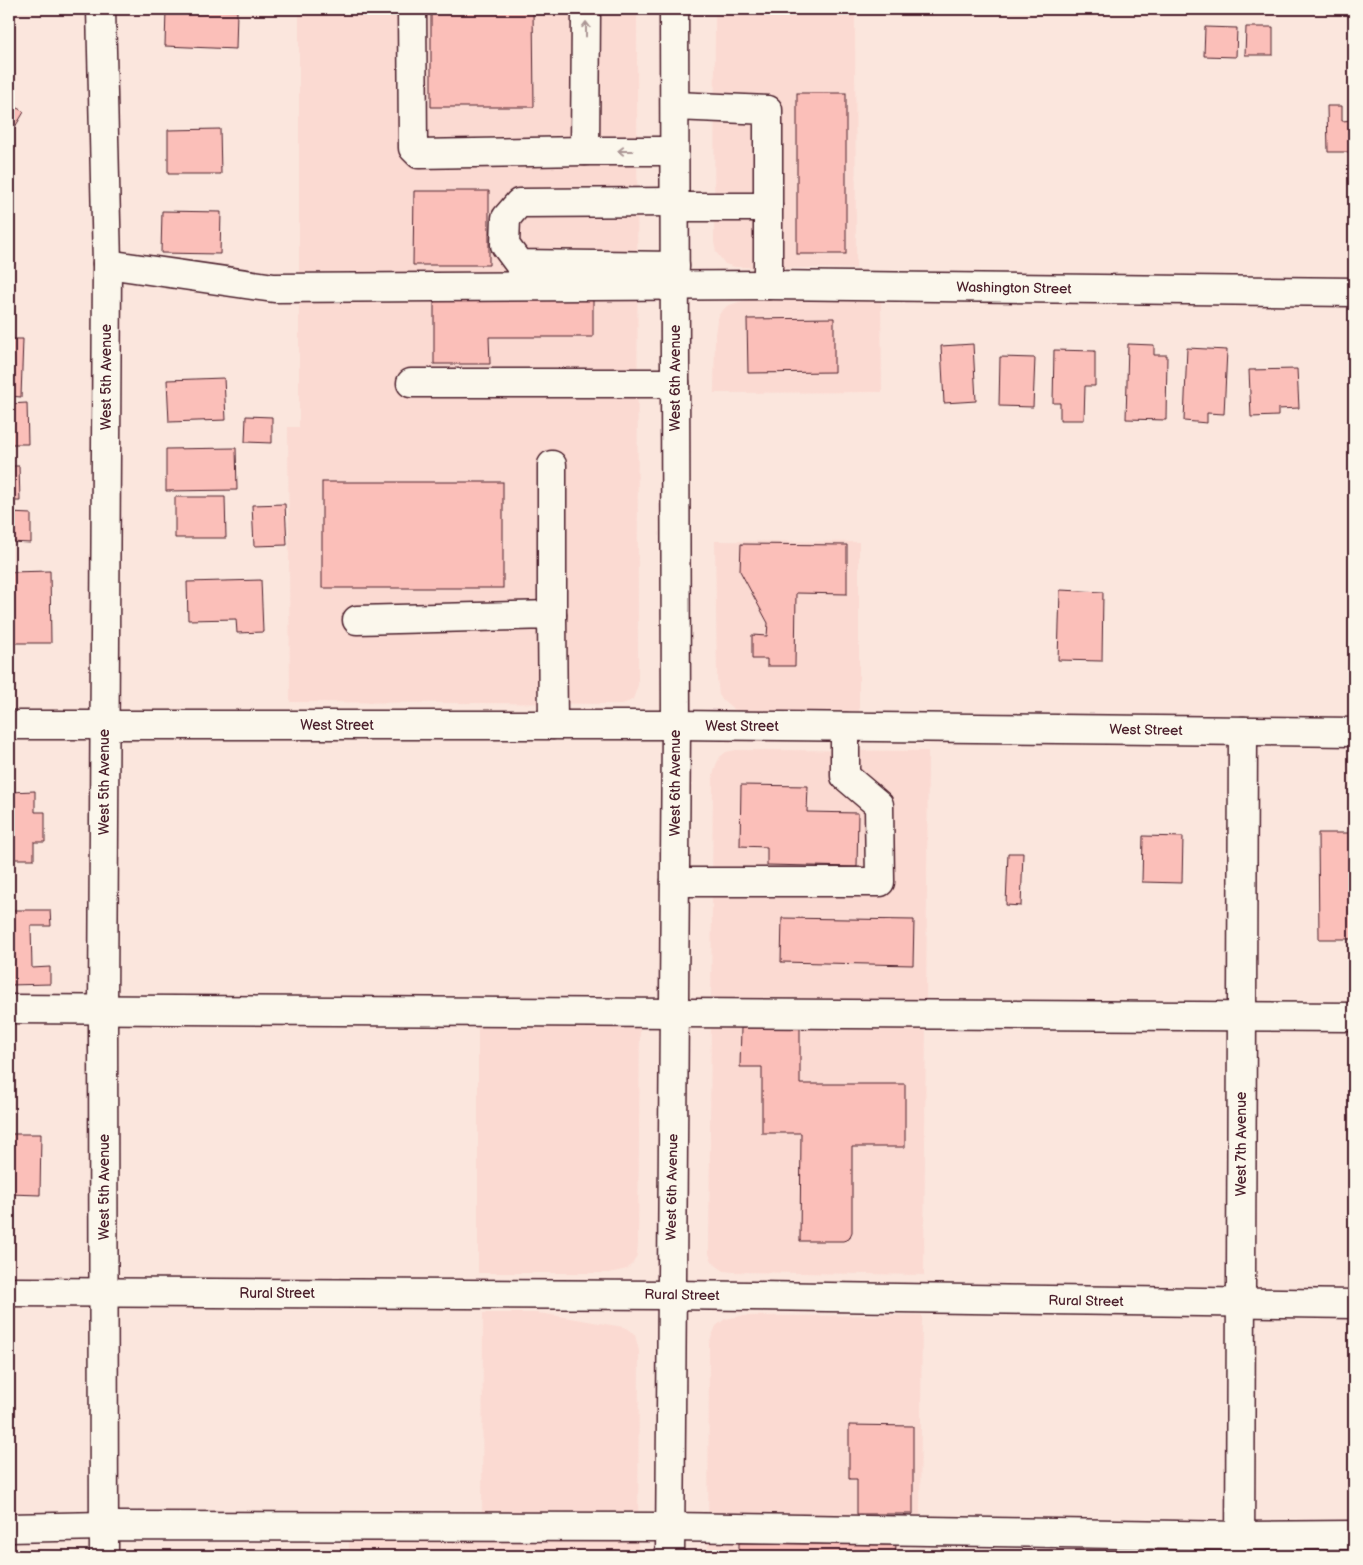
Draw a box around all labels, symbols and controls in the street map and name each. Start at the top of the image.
one-way arrow [581,22,590,38]
one-way arrow [618,146,634,156]
street label: Washington Street [956,278,1073,298]
street label: West 5th Avenue [98,324,115,430]
street label: West 6th Avenue [667,325,684,431]
street label: West Street [300,717,374,734]
street label: West Street [705,718,779,735]
street label: West Street [1109,721,1184,739]
street label: West 5th Avenue [96,729,113,835]
street label: West 6th Avenue [667,730,684,836]
street label: West 7th Avenue [1233,1092,1250,1196]
street label: West 5th Avenue [96,1134,113,1240]
street label: West 6th Avenue [663,1134,681,1240]
street label: Rural Street [239,1285,315,1302]
street label: Rural Street [644,1286,721,1304]
street label: Rural Street [1048,1292,1125,1310]

